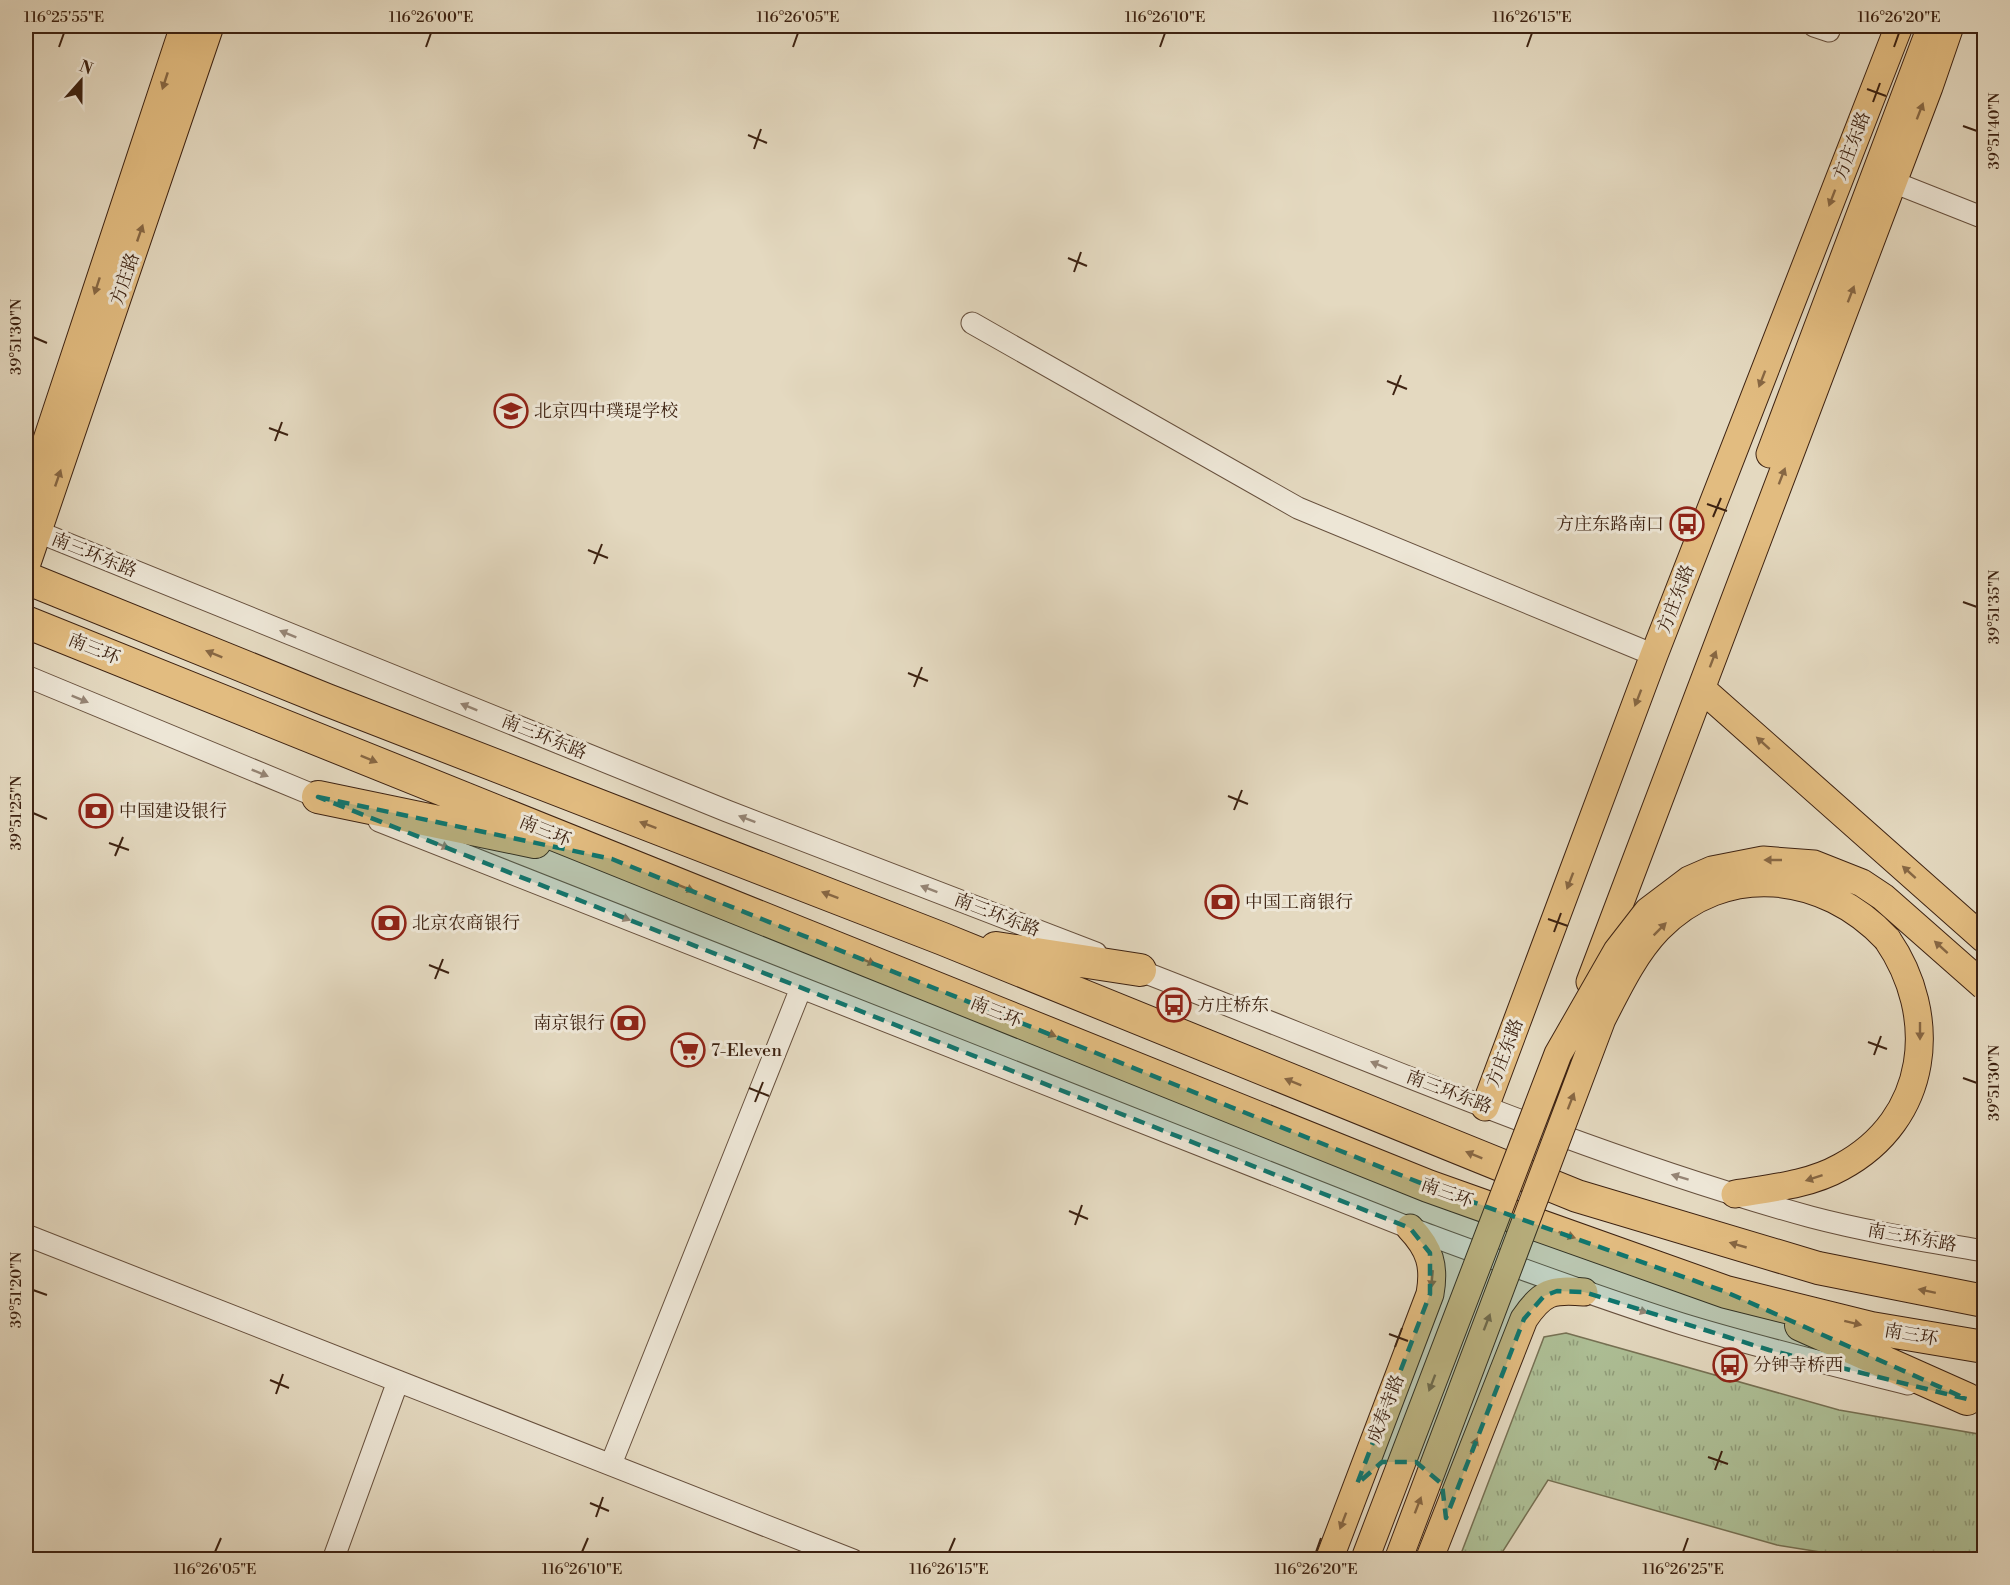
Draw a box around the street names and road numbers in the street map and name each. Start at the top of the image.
street label: 方庄东路 [1828,108,1876,184]
street label: 方庄路 [105,250,145,308]
street label: 南三环东路 [48,527,140,583]
street label: 方庄东路 [1652,561,1700,637]
street label: 南三环 [65,628,123,670]
street label: 南三环东路 [498,709,590,765]
street label: 南三环 [516,810,574,852]
street label: 南三环东路 [951,888,1043,942]
street label: 南三环 [967,991,1025,1033]
street label: 方庄东路 [1481,1015,1529,1091]
street label: 南三环东路 [1403,1065,1495,1119]
street label: 南三环 [1418,1173,1476,1213]
street label: 南三环东路 [1866,1219,1958,1257]
street label: 南三环 [1882,1319,1940,1351]
street label: 成寿寺路 [1362,1371,1410,1447]

